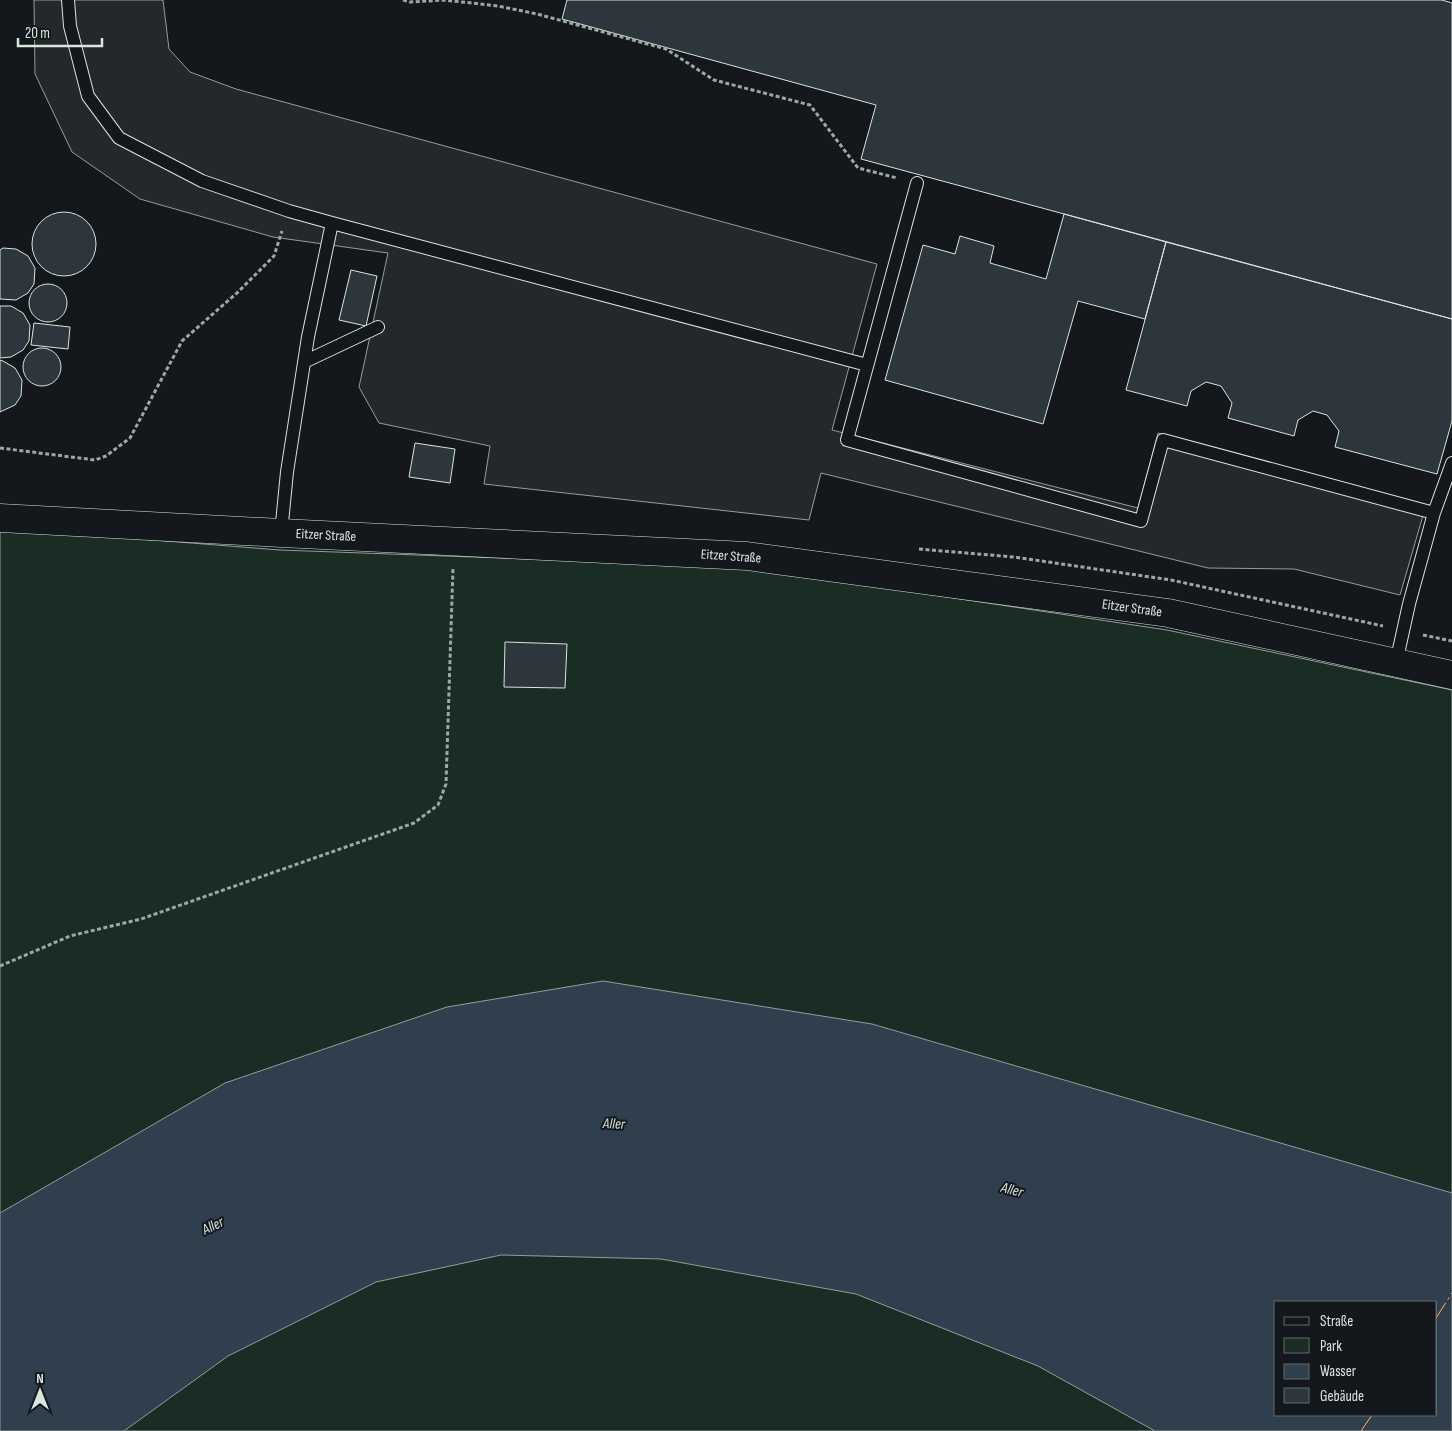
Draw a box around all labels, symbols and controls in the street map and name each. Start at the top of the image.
scale bar [18,15,101,47]
text: 20 m [25,24,50,43]
street label: Eitzer Straße [295,525,357,545]
street label: Eitzer Straße [700,545,762,567]
street label: Eitzer Straße [1101,595,1163,621]
water label: Aller [602,1114,626,1134]
water label: Aller [998,1178,1026,1202]
water label: Aller [198,1212,228,1240]
legend [1274,1301,1437,1416]
text: Straße [1320,1312,1353,1331]
text: Park [1320,1337,1342,1356]
text: Wasser [1320,1362,1357,1381]
north arrow [15,1366,65,1416]
text: N [36,1370,44,1387]
text: Gebäude [1320,1387,1364,1406]

